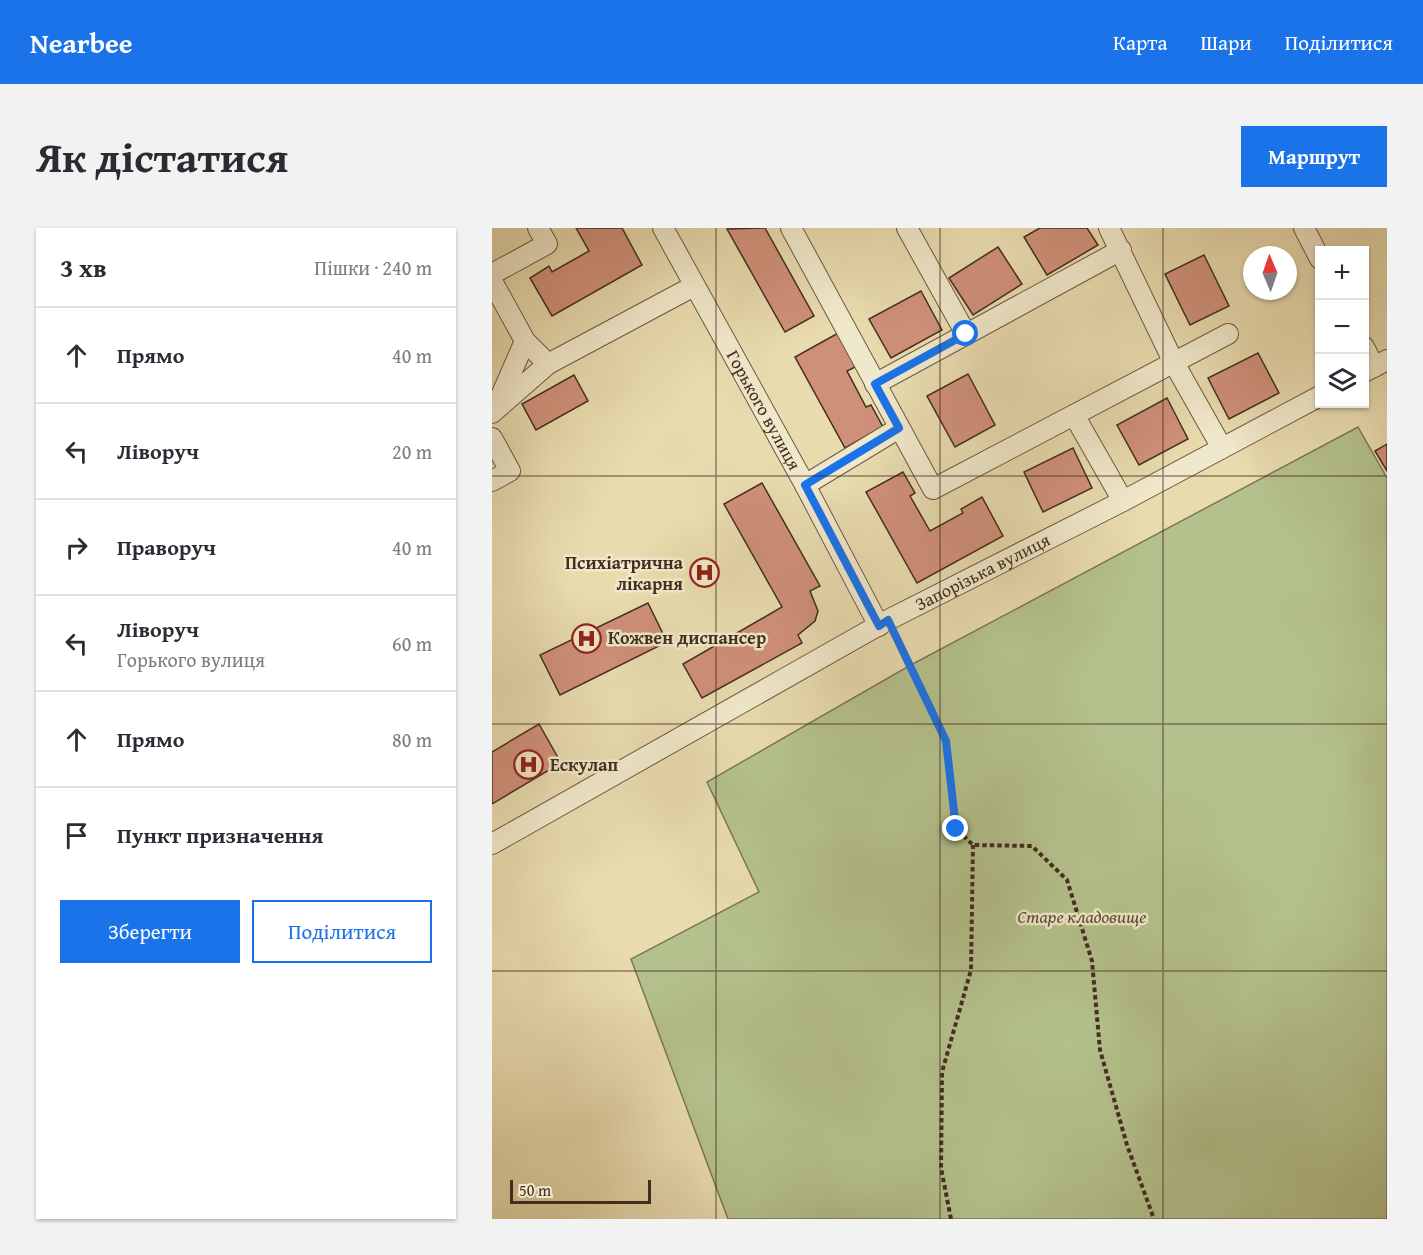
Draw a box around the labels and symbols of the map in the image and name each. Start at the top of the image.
north arrow [1243,246,1297,300]
route start [952,320,978,346]
street label: Горького вулиця [720,345,808,475]
street label: Запорізька вулиця [910,526,1055,617]
place label: Психіатрична лікарня [565,549,684,597]
hospital icon: Психіатрична лікарня [688,557,720,589]
hospital icon: Кожвен диспансер [571,622,603,654]
place label: Кожвен диспансер [608,624,766,651]
hospital icon: Ескулап [513,749,545,781]
place label: Ескулап [550,751,619,778]
route end [942,815,968,841]
park label: Старе кладовище [1017,903,1147,930]
scale bar [510,1177,651,1204]

